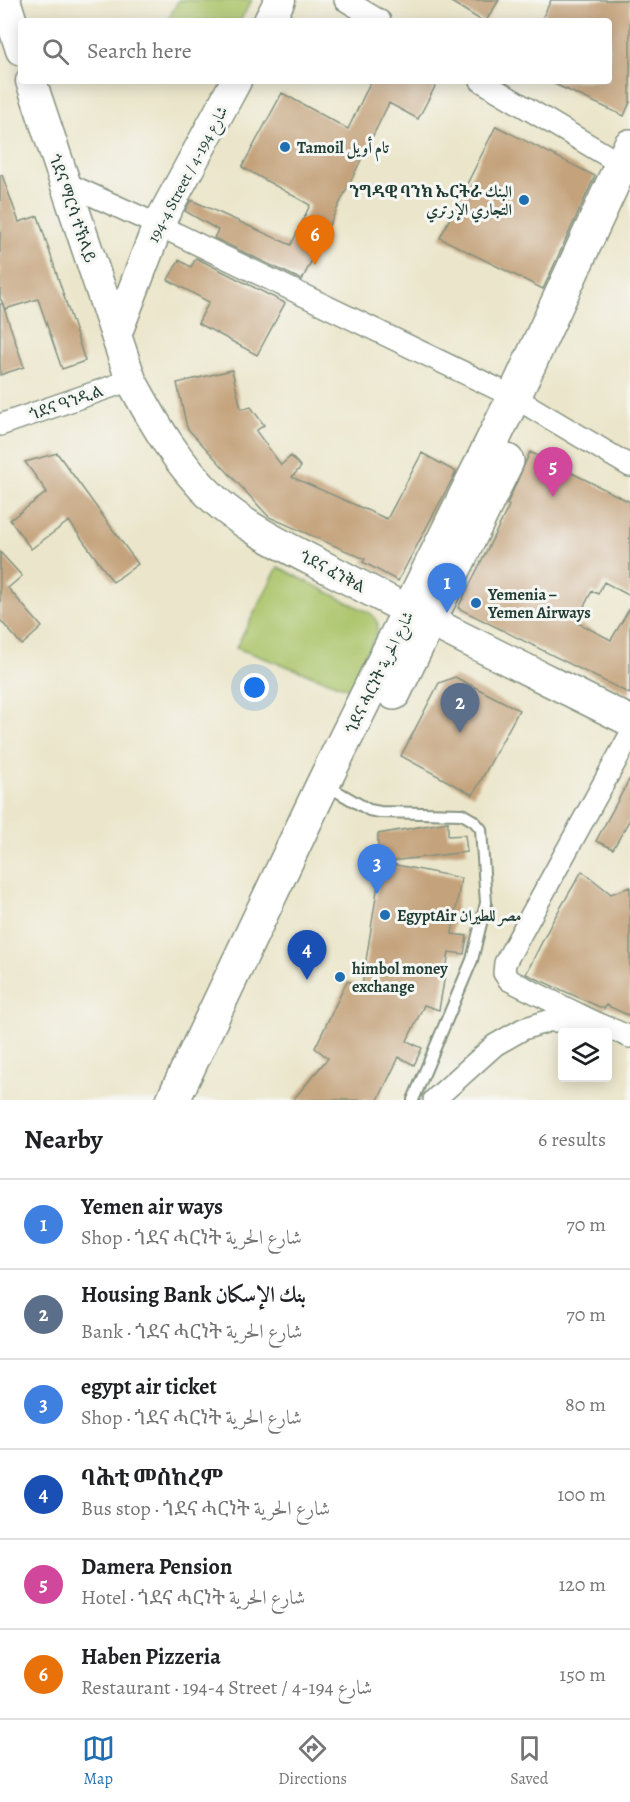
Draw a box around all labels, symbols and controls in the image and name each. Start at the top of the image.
search box [18,18,612,84]
icon: search [39,35,72,68]
text: Search here [87,36,192,66]
street label: 194-4 Street / شارع 194-4 [143,102,235,248]
place label: Tamoil تام أويل [297,136,390,162]
marker: Tamoil تام أويل [278,140,292,154]
street label: ጎደና ማርሳ ተኽላይ [43,151,101,265]
place label: ንግዳዊ ባንክ ኤርትራ البنك التجاري الإرتري [349,181,512,223]
marker: ንግዳዊ ባንክ ኤርትራ البنك التجاري الإرتري [517,193,531,207]
pin: 6 [296,216,334,265]
street label: ጎደና ዓንዲል [26,380,106,426]
pin: 5 [534,448,572,497]
street label: ጎደና ፈንቅል [296,545,369,598]
pin: 1 [428,564,466,613]
place label: Yemenia – Yemen Airways [487,584,591,624]
marker: Yemenia – Yemen Airways [469,596,483,610]
street label: ጎደና ሓርነት شارع الحرية [341,607,421,738]
your location [240,673,269,702]
pin: 2 [440,684,480,733]
pin: 3 [358,844,397,894]
place label: EgyptAir مصر للطيران [397,905,522,927]
marker: EgyptAir مصر للطيران [378,908,392,922]
pin: 4 [288,930,326,980]
place label: himbol money exchange [352,958,448,998]
marker: himbol money exchange [333,970,347,984]
map controls [558,1028,612,1082]
button: layers [558,1028,612,1082]
text: Nearby [24,1122,103,1157]
text: 6 results [538,1126,606,1153]
text: Yemen air ways [81,1192,223,1222]
text: 1 [40,1211,47,1238]
text: 70 m [566,1211,606,1238]
text: Shop · ጎደና ሓርነት شارع الحرية [81,1224,302,1251]
text: Housing Bank بنك الإسكان [81,1280,306,1310]
text: 2 [39,1301,48,1328]
text: 70 m [566,1301,606,1328]
text: Bank · ጎደና ሓርነት شارع الحرية [81,1318,302,1345]
text: egypt air ticket [81,1372,217,1402]
text: 3 [39,1391,48,1418]
text: 80 m [565,1391,606,1418]
text: Shop · ጎደና ሓርነት شارع الحرية [81,1404,302,1431]
text: ባሕቲ መስከረም [81,1463,223,1493]
text: 4 [39,1481,48,1508]
text: 100 m [557,1481,606,1508]
text: Bus stop · ጎደና ሓርነት شارع الحرية [81,1495,330,1522]
text: Damera Pension [81,1552,232,1582]
text: 5 [39,1571,48,1598]
text: 120 m [558,1571,606,1598]
text: Hotel · ጎደና ሓርነት شارع الحرية [81,1584,305,1611]
text: Haben Pizzeria [81,1642,221,1672]
text: 6 [39,1661,48,1688]
text: 150 m [559,1661,606,1688]
text: Restaurant · 194-4 Street / شارع 194-4 [81,1674,372,1701]
tab: Map [82,1732,115,1790]
tab: Directions [278,1732,347,1790]
tab: Saved [510,1732,548,1790]

